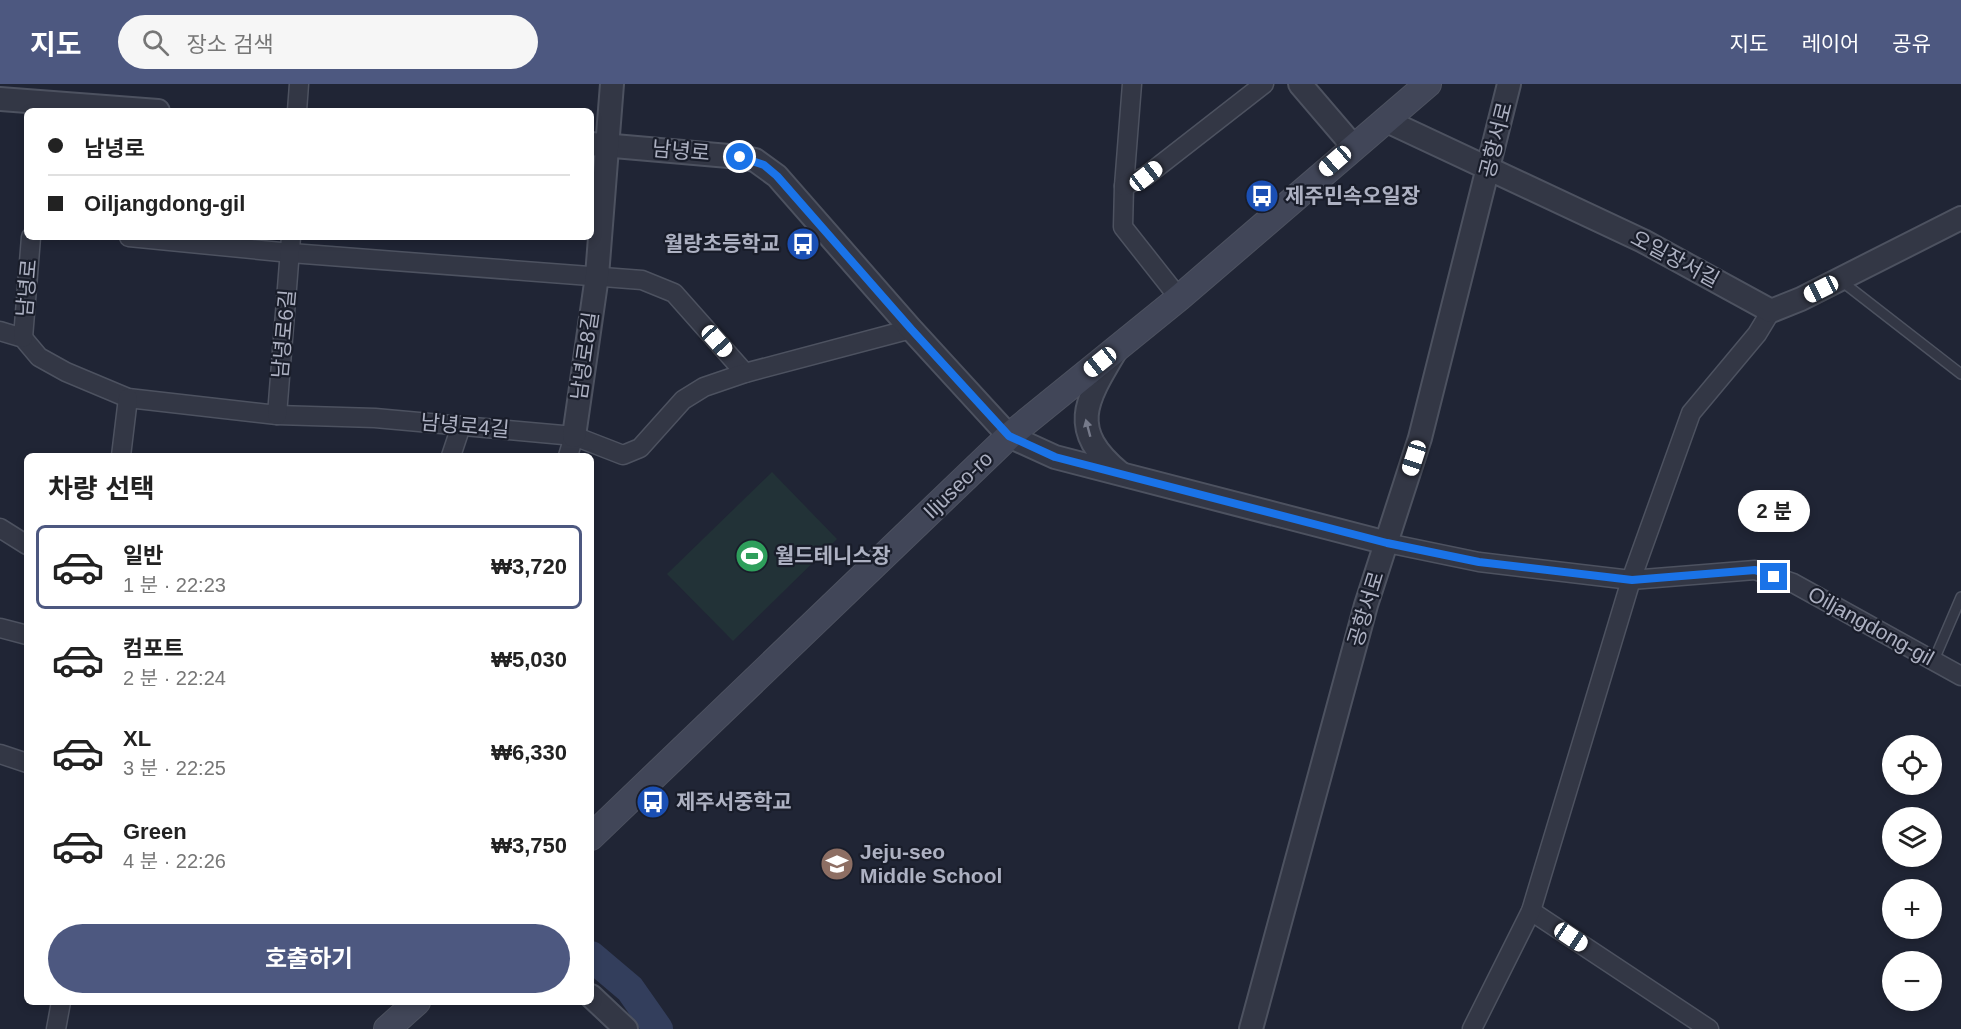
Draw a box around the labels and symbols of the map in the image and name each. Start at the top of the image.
street label: 공항서로 [1475,100,1516,180]
street label: 남녕로 [651,137,711,164]
car [1316,142,1354,180]
route start [726,143,753,170]
car [1126,158,1166,194]
bus stop icon: 제주민속오일장 [1244,178,1280,214]
place label: 제주민속오일장 [1285,184,1420,207]
bus stop icon: 월랑초등학교 [785,226,821,262]
street label: 오일장서길 [1627,226,1723,291]
place label: 월랑초등학교 [664,232,780,255]
street label: 남녕로 [13,258,40,318]
car [1801,273,1841,305]
street label: 남녕로6길 [268,289,299,379]
street label: 남녕로8길 [567,310,602,402]
car [698,322,736,360]
car [1080,344,1120,380]
street label: 남녕로4길 [420,410,510,441]
one-way arrow [1082,419,1092,437]
car [1400,438,1428,478]
street label: Iljuseo-ro [919,446,997,523]
callout: 2 분 [1738,490,1810,532]
sports icon: 월드테니스장 [734,538,770,574]
place label: 월드테니스장 [775,544,891,567]
route end [1760,563,1787,590]
street label: 공항서로 [1343,569,1388,649]
street label: Oiljangdong-gil [1804,582,1938,670]
bus stop icon: 제주서중학교 [635,784,671,820]
place label: 제주서중학교 [676,790,792,813]
place label: Jeju-seo Middle School [860,840,1002,887]
school or university icon: Jeju-seo Middle School [819,846,855,882]
car [1551,919,1591,955]

